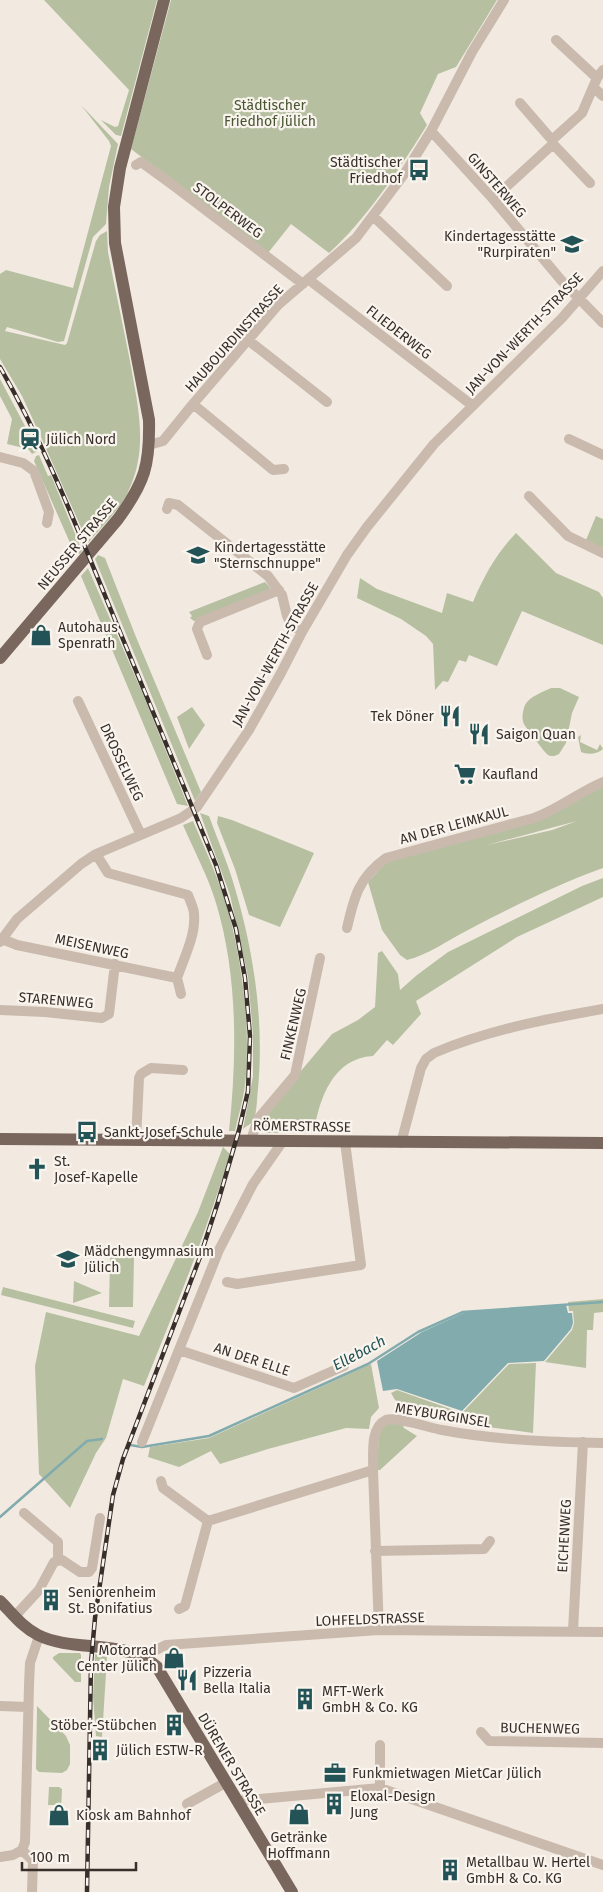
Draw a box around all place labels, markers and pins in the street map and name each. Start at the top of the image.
place label: Städtischer Friedhof [330,154,403,187]
bus stop icon: Städtischer Friedhof [406,157,432,183]
place label: Kindertagesstätte "Rurpiraten" [444,228,556,261]
school or university icon: Kindertagesstätte "Rurpiraten" [559,231,585,257]
station icon: Jülich Nord [17,426,43,452]
place label: Jülich Nord [46,431,116,448]
place label: Kindertagesstätte "Sternschnuppe" [214,539,326,572]
school or university icon: Kindertagesstätte "Sternschnuppe" [185,542,211,568]
place label: Autohaus Spenrath [58,619,118,652]
shop icon: Autohaus Spenrath [28,622,54,648]
restaurant icon: Tek Döner [437,703,463,729]
place label: Tek Döner [371,708,435,725]
restaurant icon: Saigon Quan [466,721,492,747]
place label: Saigon Quan [496,726,576,743]
supermarket icon: Kaufland [452,761,478,787]
place label: Kaufland [482,766,538,783]
bus stop icon: Sankt-Josef-Schule [74,1119,100,1145]
place label: Sankt-Josef-Schule [104,1124,223,1141]
place label: St. Josef-Kapelle [54,1153,138,1186]
church icon: St. Josef-Kapelle [24,1156,50,1182]
place label: Mädchengymnasium Jülich [84,1243,214,1276]
school or university icon: Mädchengymnasium Jülich [55,1246,81,1272]
place label: Seniorenheim St. Bonifatius [68,1584,156,1617]
building icon: Seniorenheim St. Bonifatius [38,1587,64,1613]
place label: Motorrad Center Jülich [77,1642,157,1675]
shop icon: Motorrad Center Jülich [161,1645,187,1671]
place label: Pizzeria Bella Italia [203,1664,271,1697]
restaurant icon: Pizzeria Bella Italia [174,1667,200,1693]
place label: MFT-Werk GmbH & Co. KG [322,1683,418,1716]
building icon: MFT-Werk GmbH & Co. KG [292,1686,318,1712]
building icon: Stöber-Stübchen [161,1712,187,1738]
place label: Stöber-Stübchen [51,1717,157,1734]
building icon: Jülich ESTW-R [87,1737,113,1763]
place label: Jülich ESTW-R [116,1742,203,1759]
office icon: Funkmietwagen MietCar Jülich [322,1760,348,1786]
place label: Funkmietwagen MietCar Jülich [352,1765,542,1782]
place label: Eloxal-Design Jung [350,1788,436,1821]
building icon: Eloxal-Design Jung [321,1791,347,1817]
shop icon: Getränke Hoffmann [286,1801,312,1827]
shop icon: Kiosk am Bahnhof [46,1802,72,1828]
place label: Kiosk am Bahnhof [76,1807,192,1824]
place label: Getränke Hoffmann [267,1829,331,1862]
place label: Metallbau W. Hertel GmbH & Co. KG [466,1854,590,1887]
building icon: Metallbau W. Hertel GmbH & Co. KG [437,1857,463,1883]

